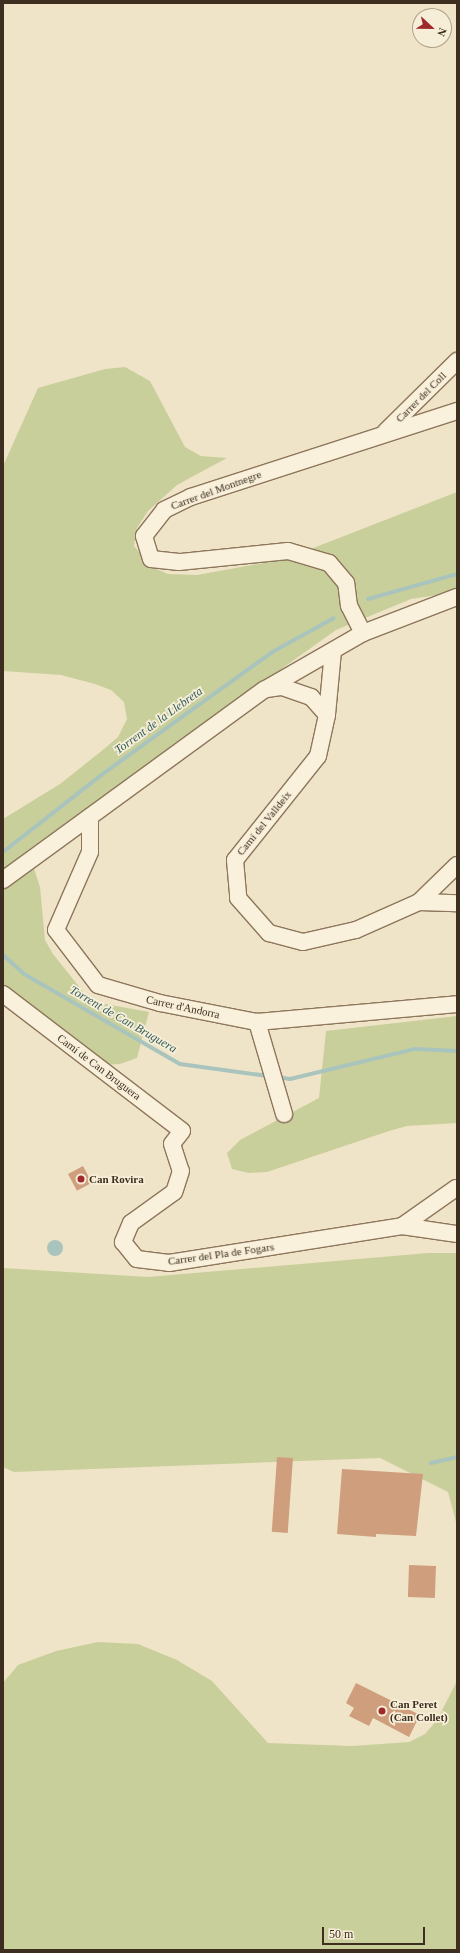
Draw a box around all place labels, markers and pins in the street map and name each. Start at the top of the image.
place label: Can Rovira [89,1172,144,1186]
marker: Can Rovira [76,1174,86,1184]
place label: Can Peret (Can Collet) [390,1698,448,1724]
marker: Can Peret (Can Collet) [377,1706,387,1716]

